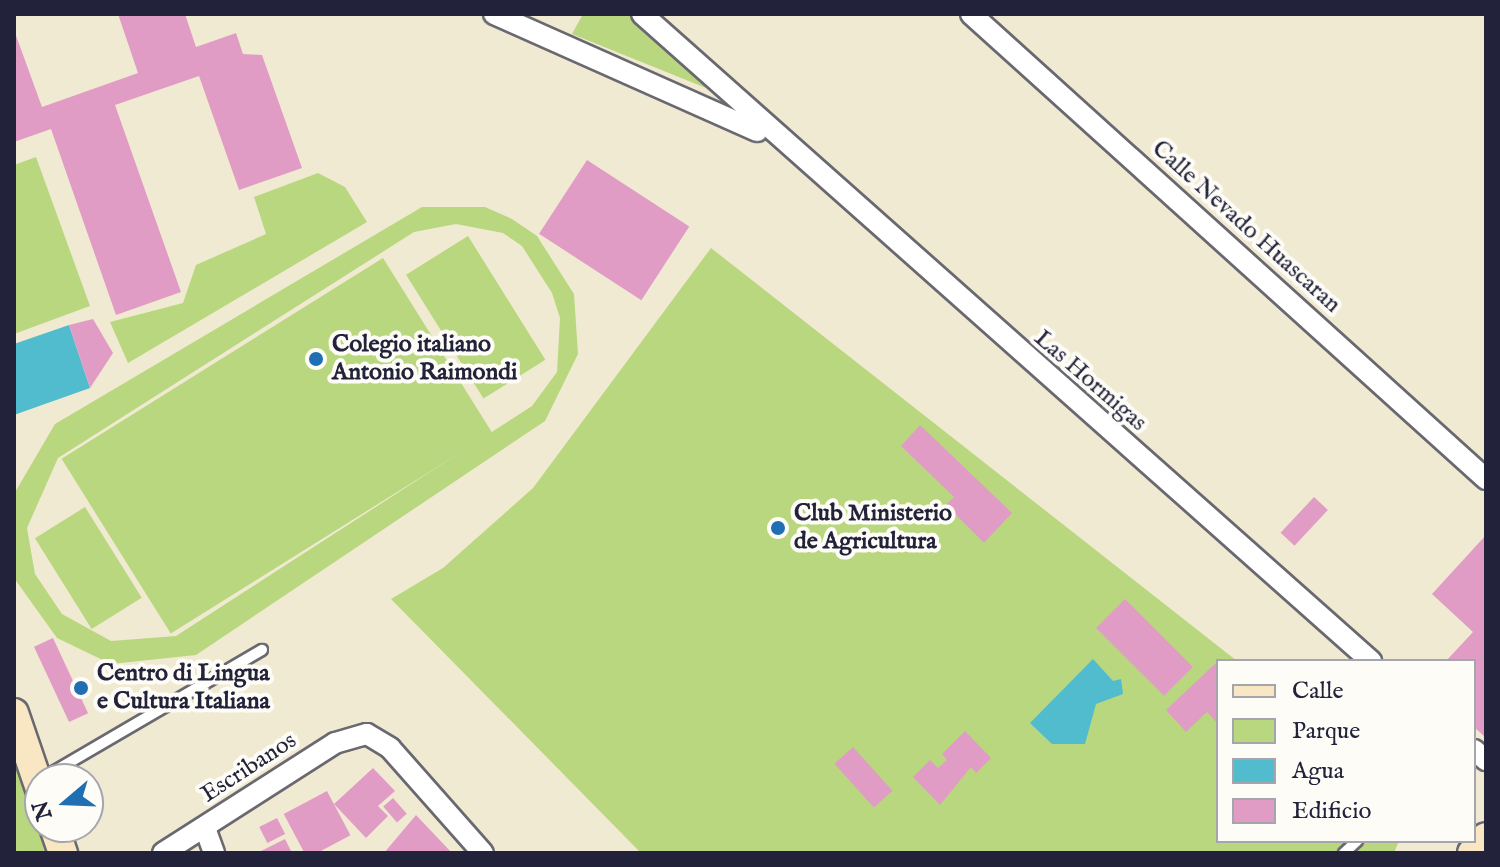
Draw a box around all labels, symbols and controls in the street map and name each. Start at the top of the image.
street label: Calle Nevado Huascaran [1146,135,1346,319]
street label: Las Hormigas [1028,324,1152,438]
place label: Colegio italiano Antonio Raimondi [332,331,517,387]
marker: Colegio italiano Antonio Raimondi [307,350,325,368]
place label: Club Ministerio de Agricultura [794,500,952,556]
marker: Club Ministerio de Agricultura [769,519,787,537]
legend [1216,659,1476,843]
place label: Centro di Lingua e Cultura Italiana [97,660,270,716]
text: Calle [1292,676,1344,707]
marker: Centro di Lingua e Cultura Italiana [72,679,90,697]
text: Parque [1292,716,1360,747]
street label: Escribanos [196,727,302,809]
text: Agua [1292,756,1344,787]
north arrow [24,763,104,843]
text: Edificio [1292,796,1371,827]
text: N [27,797,60,824]

